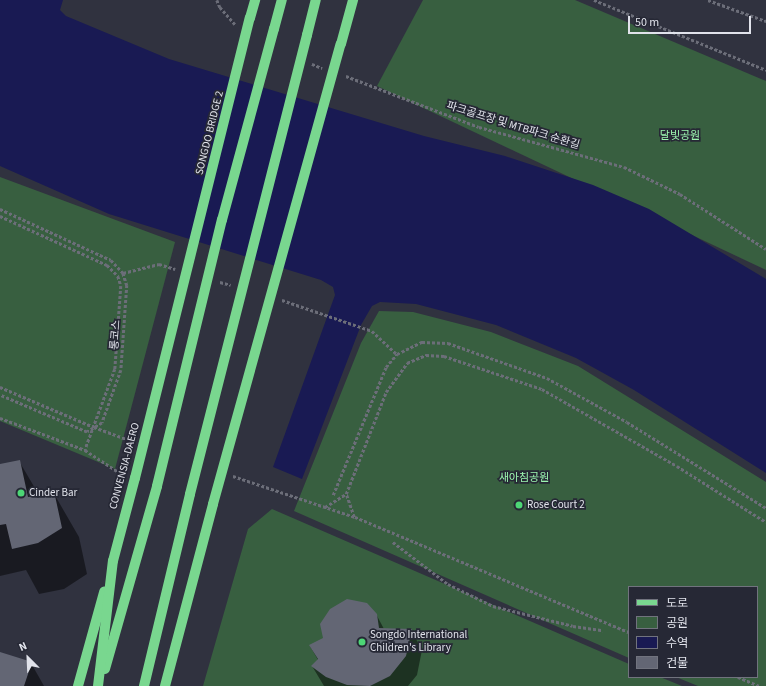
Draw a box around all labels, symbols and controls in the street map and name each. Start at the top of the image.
scale bar [630,8,753,34]
text: 50 m [635,14,659,31]
street label: SONGDO BRIDGE 2 [193,90,227,176]
street label: 파크골프장 및 MTB파크 순환길 [445,99,581,153]
park label: 달빛공원 [660,129,700,143]
street label: 롱코스 [108,319,124,351]
street label: CONVENSIA-DAERO [107,421,143,511]
park label: 새아침공원 [499,471,549,485]
place label: Cinder Bar [29,486,77,500]
marker: Cinder Bar [16,488,26,498]
place label: Rose Court 2 [527,498,585,512]
marker: Rose Court 2 [514,500,524,510]
legend [628,586,758,678]
text: 도로 [666,595,688,612]
text: 공원 [666,615,688,632]
place label: Songdo International Children's Library [370,629,467,655]
text: 수역 [666,635,688,652]
marker: Songdo International Children's Library [357,637,367,647]
north arrow [8,638,48,678]
text: N [17,638,29,655]
text: 건물 [666,655,688,672]

